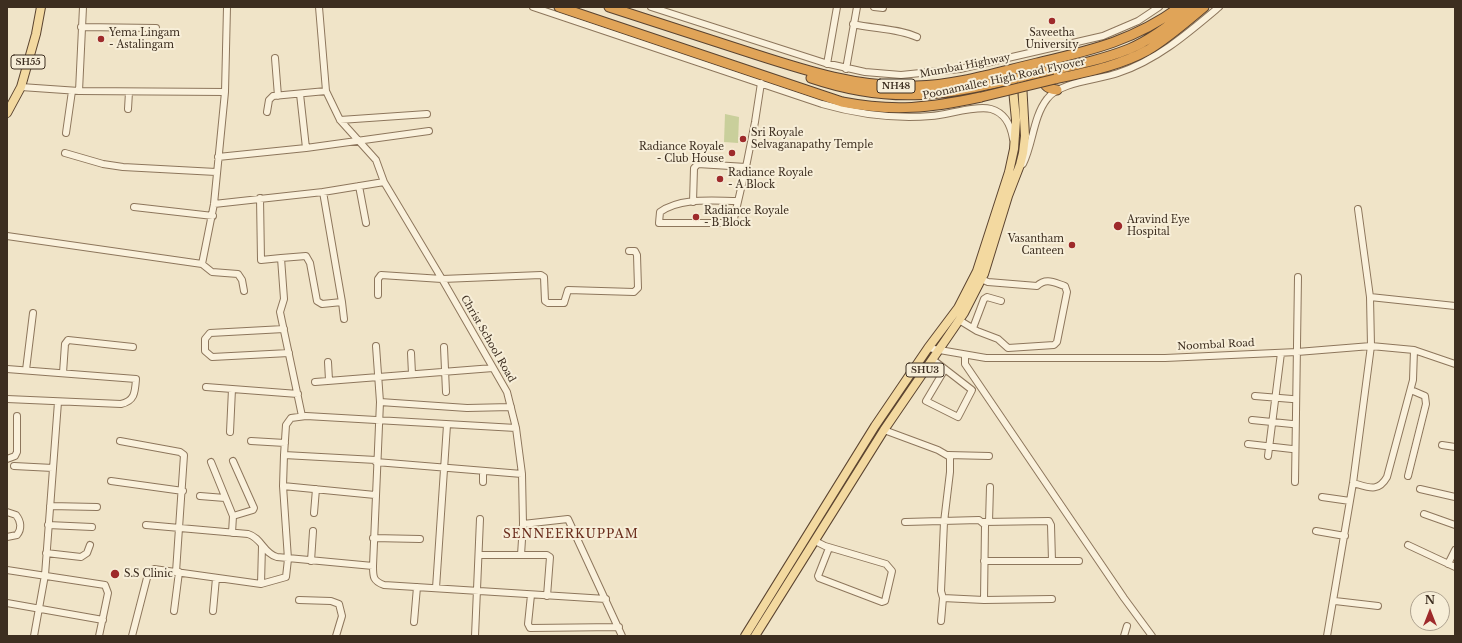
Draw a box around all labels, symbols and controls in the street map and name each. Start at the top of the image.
marker: Saveetha University [1047,16,1057,26]
place label: Yema Lingam - Astalingam [109,27,180,50]
place label: Saveetha University [1025,27,1079,50]
marker: Yema Lingam - Astalingam [96,34,106,44]
street label: Mumbai Highway [919,51,1011,81]
road number: SH55 [11,55,45,69]
street label: Poonamallee High Road Flyover [922,56,1086,102]
road number: NH48 [877,79,915,93]
place label: Sri Royale Selvaganapathy Temple [751,127,873,150]
marker: Sri Royale Selvaganapathy Temple [738,134,748,144]
place label: Radiance Royale - Club House [639,141,724,164]
marker: Radiance Royale - Club House [727,148,737,158]
place label: Radiance Royale - A Block [728,167,813,190]
marker: Radiance Royale - A Block [715,174,725,184]
place label: Radiance Royale - B Block [704,205,789,228]
marker: Radiance Royale - B Block [691,212,701,222]
place label: Aravind Eye Hospital [1127,214,1190,238]
marker: Aravind Eye Hospital [1112,220,1124,232]
place label: Vasantham Canteen [1008,233,1064,256]
marker: Vasantham Canteen [1067,240,1077,250]
street label: Christ School Road [458,293,518,385]
street label: Noombal Road [1177,337,1255,353]
road number: SHU3 [906,363,944,377]
district label: SENNEERKUPPAM [503,528,639,542]
marker: S.S Clinic [109,568,121,580]
place label: S.S Clinic [124,568,173,580]
north arrow [1410,591,1450,631]
text: N [1425,593,1435,607]

